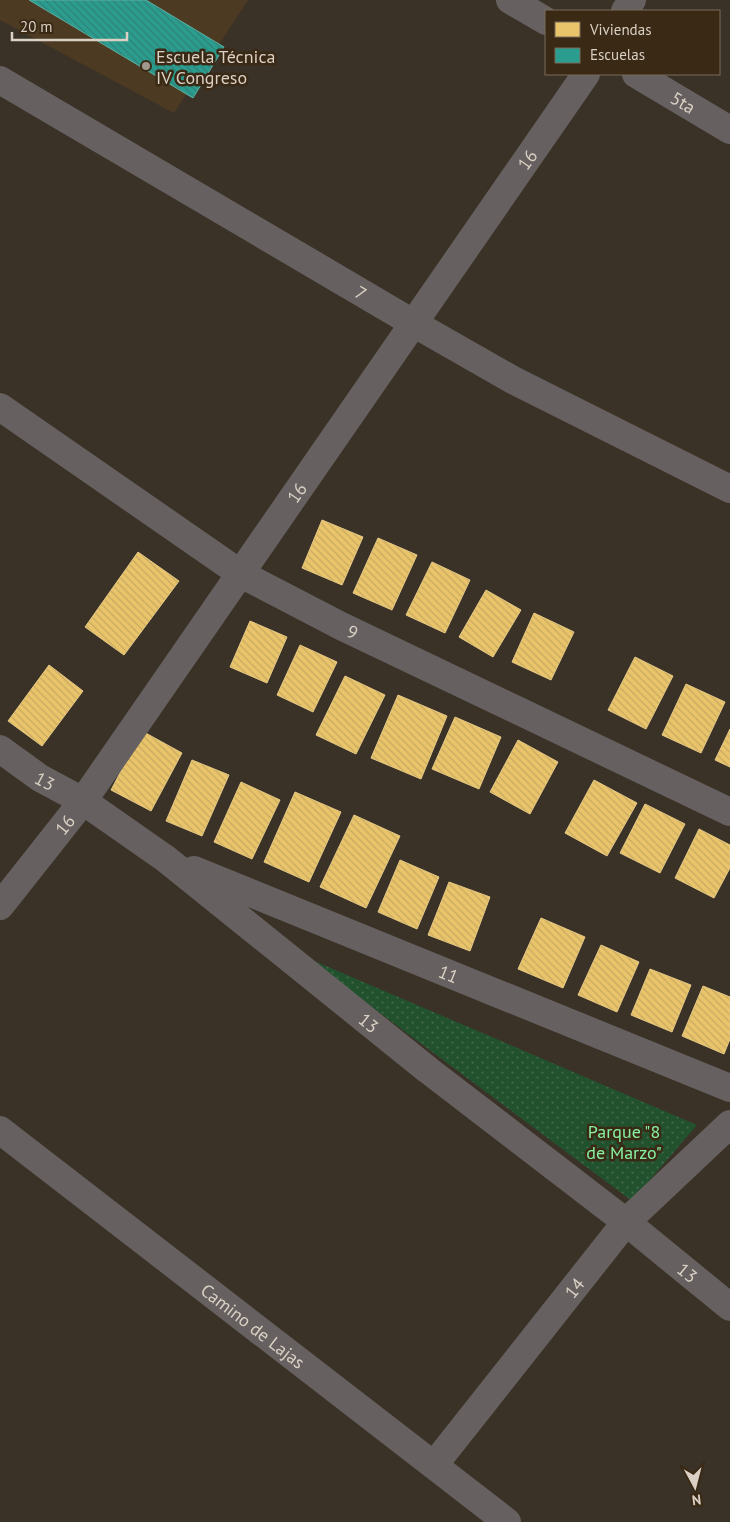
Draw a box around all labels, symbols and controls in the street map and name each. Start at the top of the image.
scale bar [12,10,128,42]
legend [545,10,720,75]
text: 20 m [20,17,53,36]
text: Viviendas [589,20,651,39]
place label: Escuela Técnica IV Congreso [156,45,275,89]
text: Escuelas [590,45,645,64]
marker: Escuela Técnica IV Congreso [140,60,152,72]
street label: 5ta [667,86,700,118]
street label: 16 [512,145,542,174]
street label: 7 [351,280,371,305]
street label: 16 [281,478,311,507]
street label: 9 [343,619,362,644]
street label: 13 [31,766,59,795]
street label: 16 [49,810,80,839]
street label: 11 [435,959,462,988]
street label: 13 [354,1007,384,1038]
park label: Parque "8 de Marzo" [586,1120,662,1164]
street label: 13 [673,1257,702,1287]
street label: 14 [559,1273,589,1303]
street label: Camino de Lajas [196,1278,310,1373]
north arrow [670,1462,720,1512]
text: N [691,1490,702,1509]

